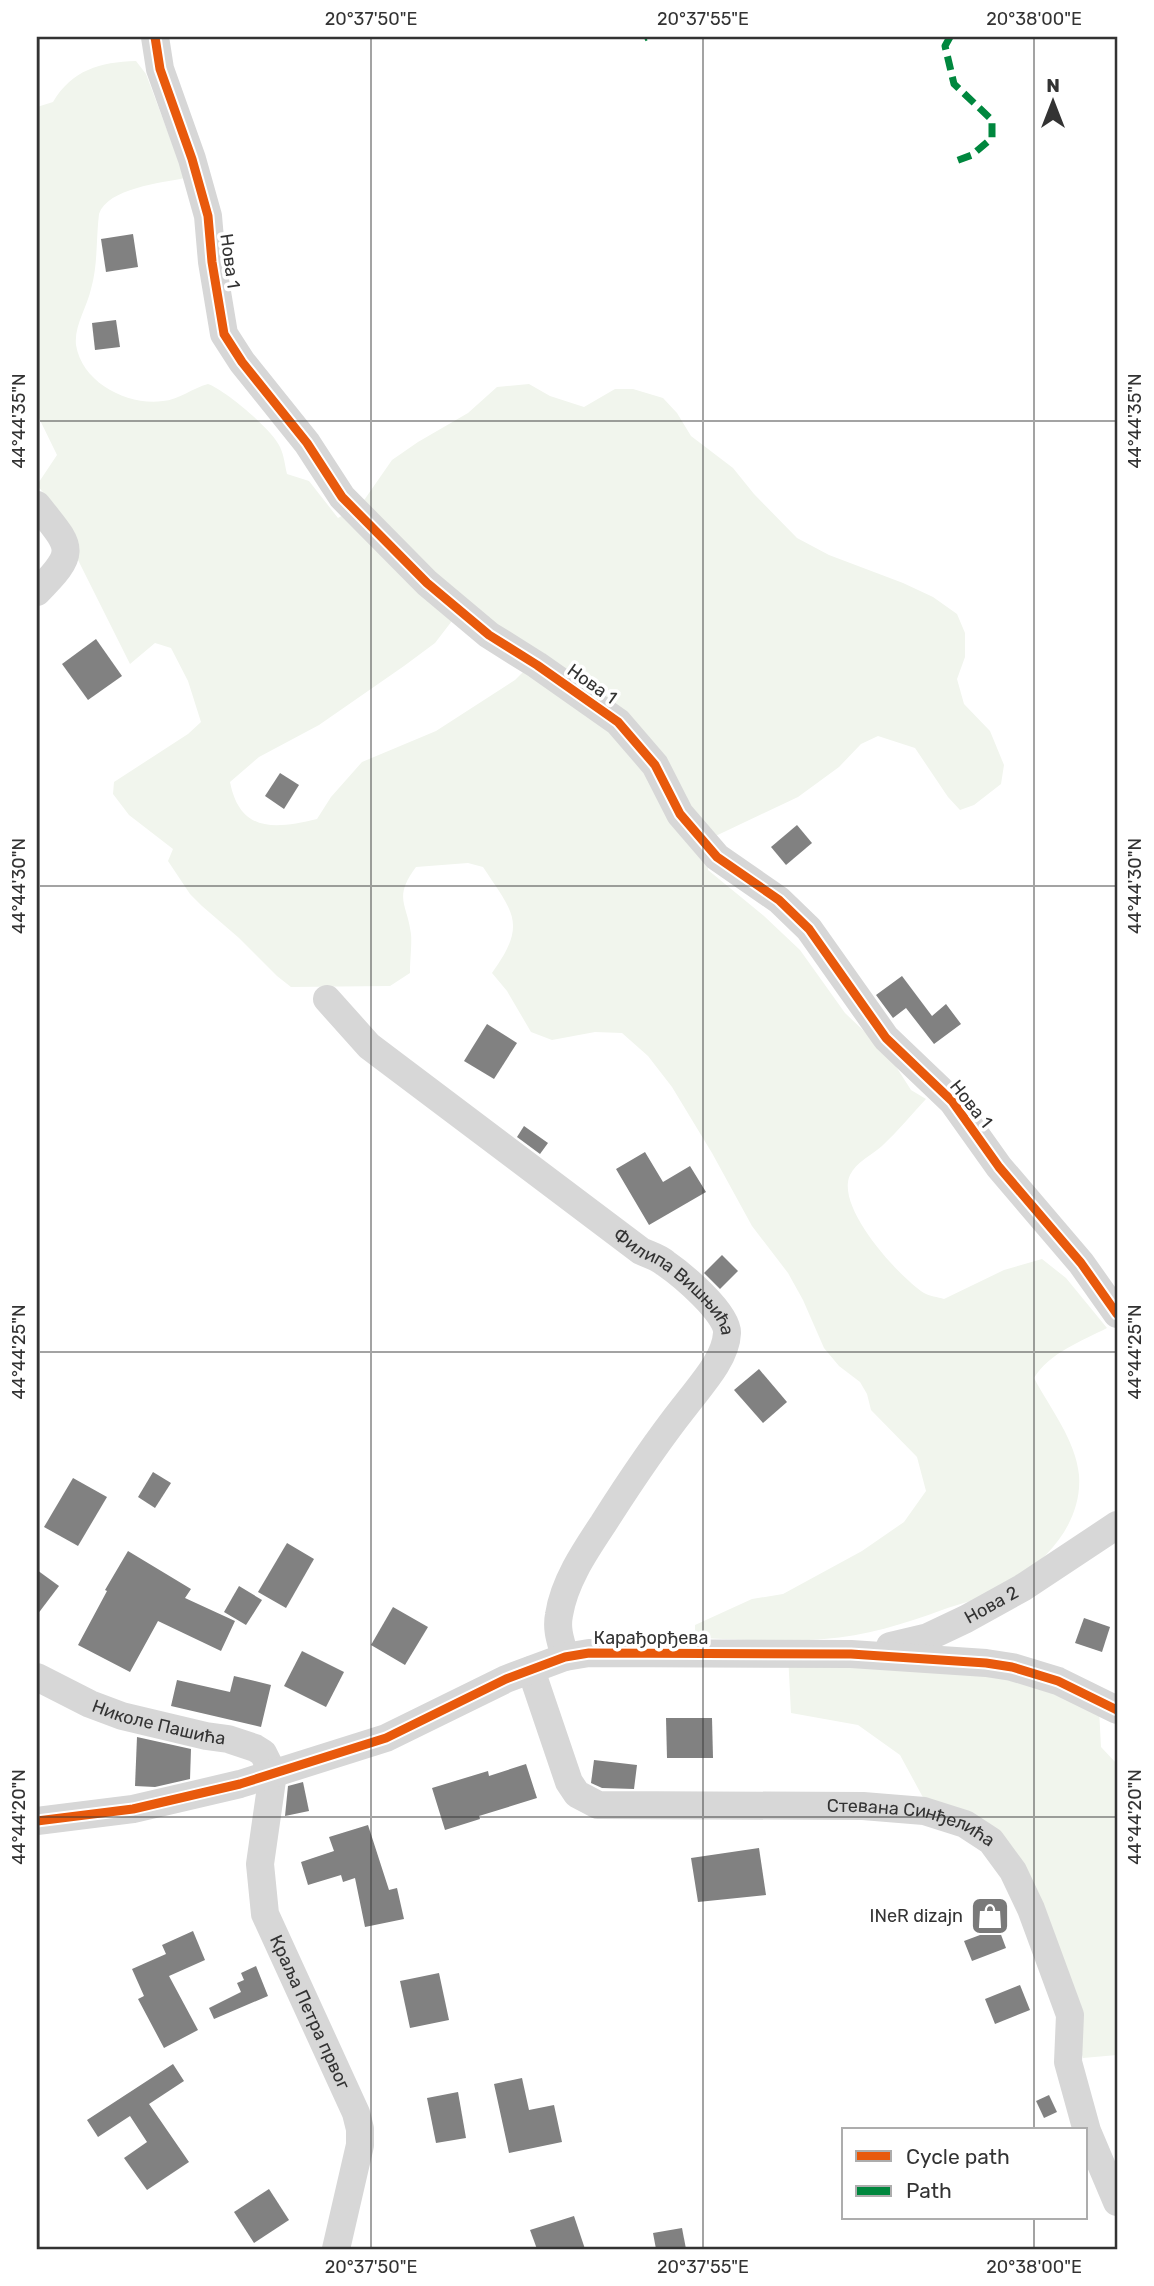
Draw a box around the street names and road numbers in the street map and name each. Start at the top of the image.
street label: Нова 1 [215,232,245,290]
street label: Нова 1 [563,659,621,709]
street label: Нова 1 [945,1076,997,1132]
street label: Филипа Вишњића [609,1223,738,1337]
street label: Нова 2 [960,1581,1022,1629]
street label: Карађорђева [594,1627,708,1649]
street label: Николе Пашића [89,1695,227,1750]
street label: Стевана Синђелића [827,1795,999,1851]
street label: Краља Петра првог [265,1931,355,2093]

